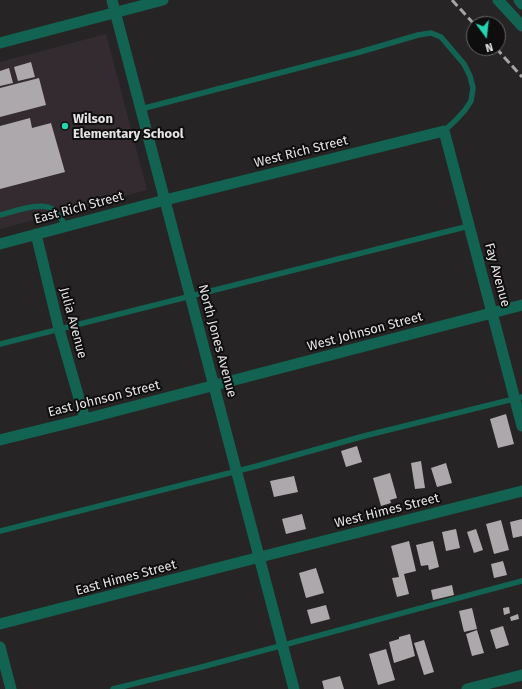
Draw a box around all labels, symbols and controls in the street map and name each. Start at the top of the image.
north arrow [466,16,506,56]
text: N [484,40,494,54]
place label: Wilson Elementary School [73,111,184,142]
marker: Wilson Elementary School [60,121,70,131]
street label: West Rich Street [253,133,349,171]
street label: East Rich Street [33,189,125,227]
street label: Fay Avenue [481,241,513,309]
street label: North Jones Avenue [194,283,240,399]
street label: Julia Avenue [56,286,90,360]
street label: West Johnson Street [306,309,424,355]
street label: East Johnson Street [46,378,162,420]
street label: West Himes Street [333,490,441,532]
street label: East Himes Street [74,557,178,599]

